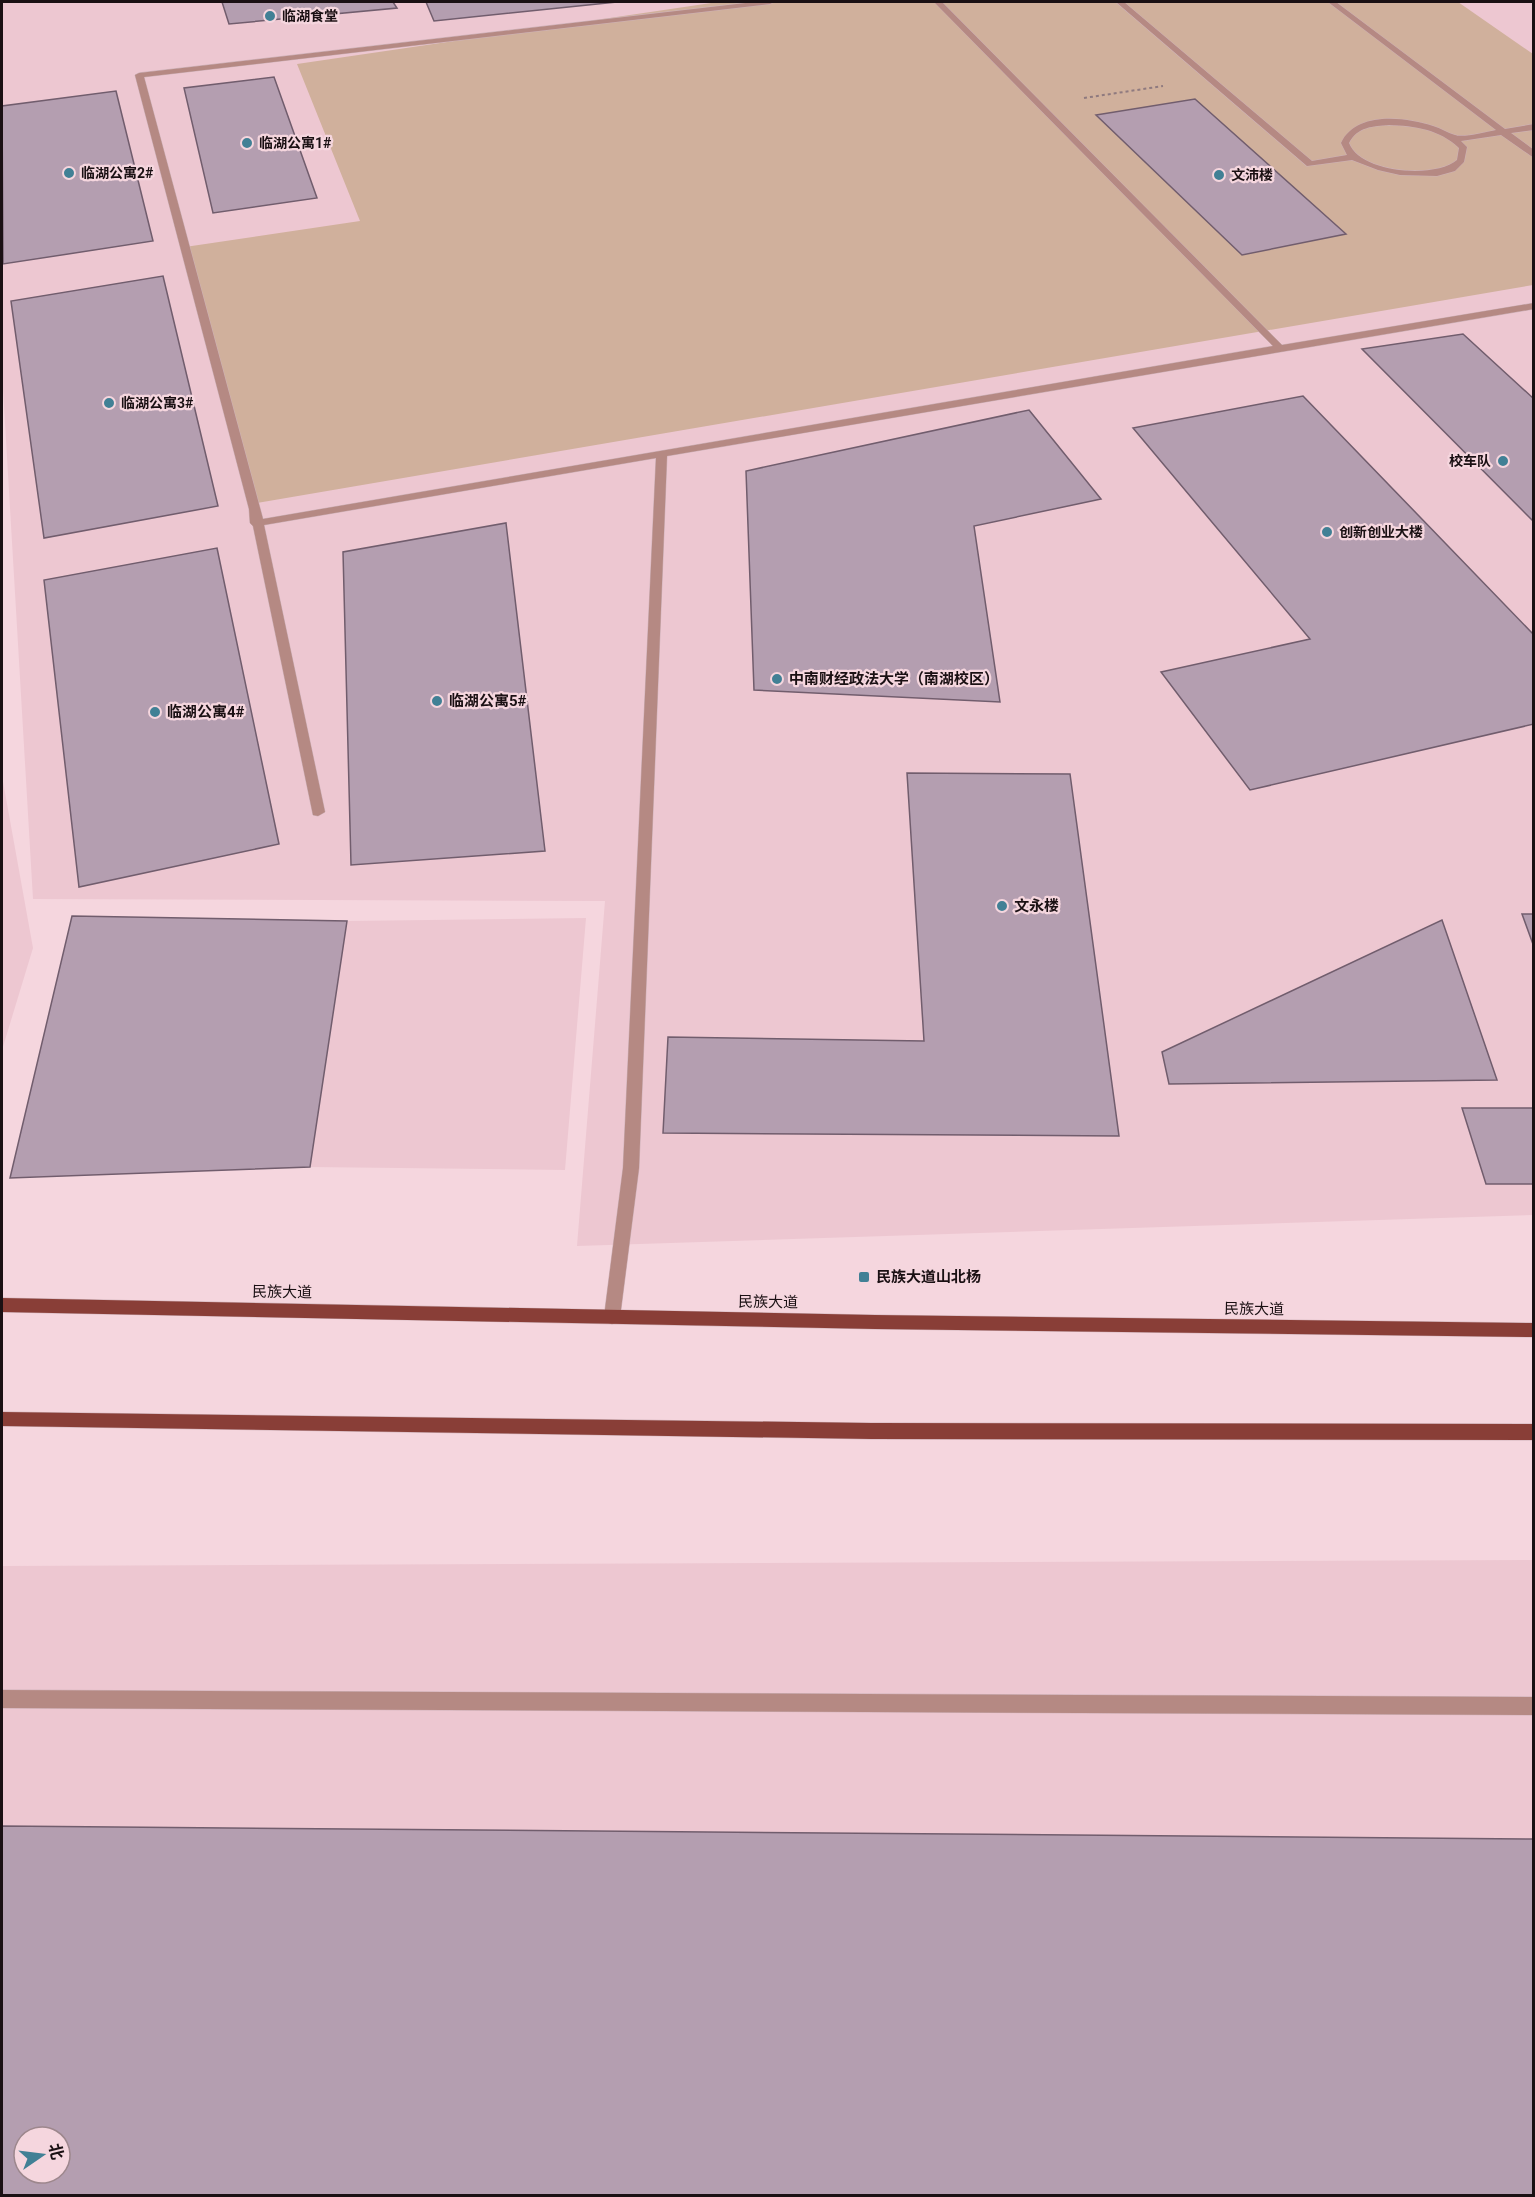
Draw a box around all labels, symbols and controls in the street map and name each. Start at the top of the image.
place label: 临湖食堂 [282,8,338,24]
marker: 临湖食堂 [263,9,277,23]
place label: 临湖公寓1# [259,135,332,151]
marker: 临湖公寓1# [240,136,254,150]
place label: 临湖公寓2# [81,165,154,181]
marker: 临湖公寓2# [62,166,76,180]
place label: 文沛楼 [1231,167,1273,183]
marker: 文沛楼 [1212,168,1226,182]
place label: 临湖公寓3# [121,395,194,411]
marker: 临湖公寓3# [102,396,116,410]
place label: 校车队 [1449,453,1491,469]
marker: 校车队 [1496,454,1510,468]
place label: 创新创业大楼 [1339,524,1423,540]
marker: 创新创业大楼 [1320,525,1334,539]
place label: 中南财经政法大学（南湖校区） [789,670,999,688]
marker: 中南财经政法大学（南湖校区） [770,672,784,686]
place label: 临湖公寓5# [449,692,527,710]
marker: 临湖公寓5# [430,694,444,708]
place label: 临湖公寓4# [167,703,245,721]
marker: 临湖公寓4# [148,705,162,719]
place label: 文永楼 [1014,897,1059,915]
marker: 文永楼 [995,899,1009,913]
place label: 民族大道山北杨 [876,1268,981,1286]
marker: 民族大道山北杨 [857,1270,871,1284]
street label: 民族大道 [252,1282,312,1302]
street label: 民族大道 [738,1292,798,1312]
street label: 民族大道 [1224,1299,1284,1319]
north arrow [12,2125,72,2185]
text: 北 [45,2141,67,2162]

